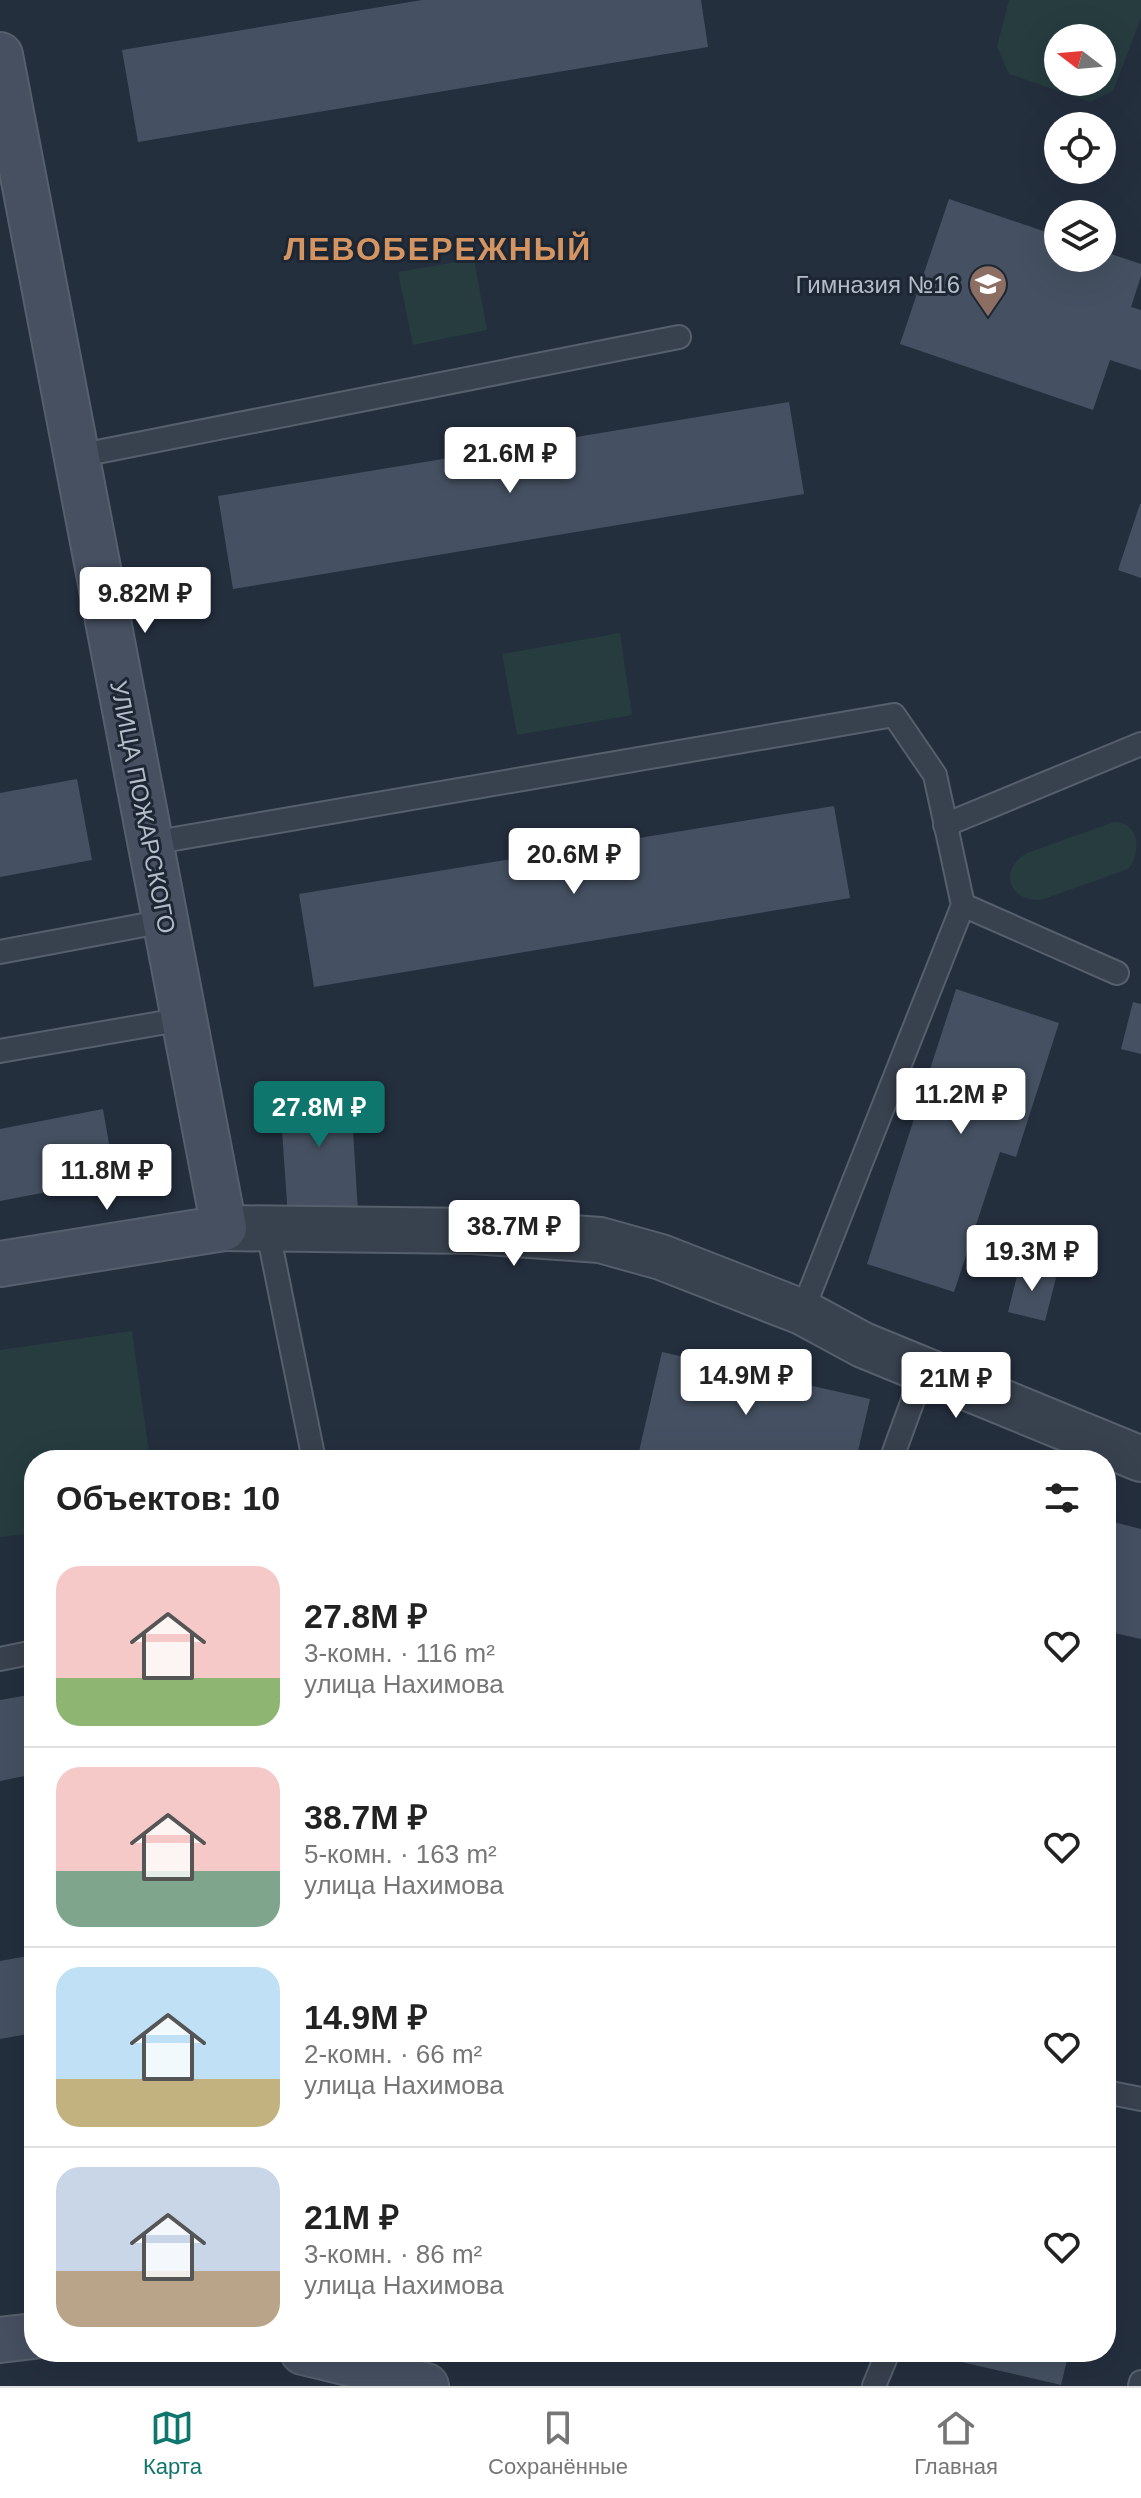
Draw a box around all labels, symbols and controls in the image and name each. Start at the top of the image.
north arrow [1044,24,1116,96]
map controls [1044,24,1116,272]
button: locate [1044,112,1116,184]
button: layers [1044,200,1116,272]
district label: ЛЕВОБЕРЕЖНЫЙ [284,231,592,267]
school or university icon: Гимназия №16 [967,263,1009,318]
place label: Гимназия №16 [796,271,960,298]
pin: 21.6M ₽ [436,427,584,495]
text: 21.6M ₽ [463,438,557,468]
pin: 9.82M ₽ [71,567,219,635]
text: 9.82M ₽ [98,578,192,608]
street label: УЛИЦА ПОЖАРСКОГО [105,678,181,936]
pin: 20.6M ₽ [500,828,648,896]
text: 20.6M ₽ [527,839,621,869]
pin: 11.2M ₽ [887,1068,1035,1136]
text: 11.2M ₽ [914,1079,1008,1109]
pin: 27.8M ₽ [245,1081,393,1149]
text: 27.8M ₽ [272,1092,366,1122]
pin: 11.8M ₽ [33,1144,181,1212]
text: 11.8M ₽ [60,1155,154,1185]
pin: 38.7M ₽ [440,1200,588,1268]
text: 38.7M ₽ [467,1211,561,1241]
pin: 19.3M ₽ [958,1225,1106,1293]
text: 19.3M ₽ [985,1236,1079,1266]
pin: 14.9M ₽ [672,1349,820,1417]
pin: 21M ₽ [900,1352,1012,1420]
text: 14.9M ₽ [699,1360,793,1390]
text: 21M ₽ [920,1363,992,1393]
icon: filters [1040,1476,1084,1520]
text: Объектов: 10 [56,1479,280,1517]
text: 27.8M ₽ [304,1597,428,1635]
icon: home [120,1598,216,1694]
icon: heart [1040,1624,1084,1668]
text: 3-комн. · 116 m² [304,1638,495,1668]
text: улица Нахимова [304,1669,504,1699]
text: 38.7M ₽ [304,1798,428,1836]
icon: home [120,1799,216,1895]
icon: heart [1040,1825,1084,1869]
text: 5-комн. · 163 m² [304,1839,497,1869]
text: улица Нахимова [304,1870,504,1900]
text: 14.9M ₽ [304,1998,428,2036]
icon: home [120,1999,216,2095]
icon: heart [1040,2025,1084,2069]
text: 2-комн. · 66 m² [304,2039,482,2069]
text: улица Нахимова [304,2070,504,2100]
text: 21M ₽ [304,2198,399,2236]
icon: home [120,2199,216,2295]
icon: heart [1040,2225,1084,2269]
text: 3-комн. · 86 m² [304,2239,482,2269]
text: улица Нахимова [304,2270,504,2300]
tab: Карта [143,2406,202,2480]
tab: Сохранённые [488,2406,628,2480]
tab: Главная [914,2406,998,2480]

